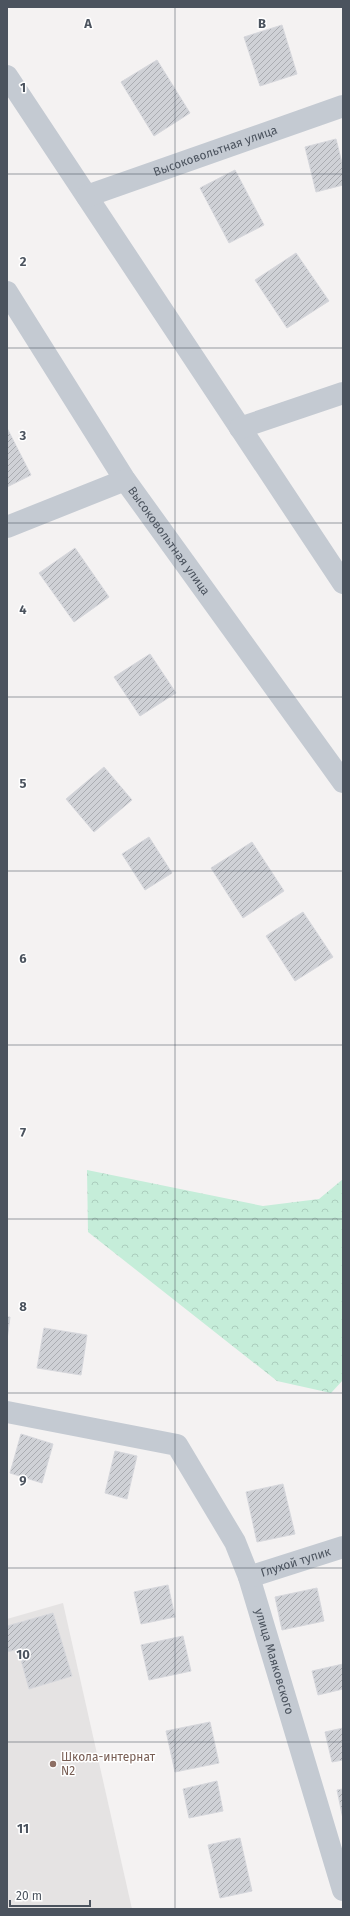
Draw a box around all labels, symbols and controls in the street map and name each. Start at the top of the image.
text: A [83,16,92,31]
text: B [258,16,266,31]
text: 1 [20,80,26,95]
street label: Высоковольтная улица [151,123,279,179]
text: 2 [20,254,27,269]
text: 3 [19,428,27,443]
street label: Высоковольтная улица [125,484,213,598]
text: 4 [19,602,27,617]
text: 5 [20,776,27,791]
text: 6 [19,951,27,966]
text: 7 [20,1125,26,1140]
text: 8 [19,1299,27,1314]
text: 9 [19,1473,27,1488]
street label: Глухой тупик [259,1544,333,1580]
street label: улица Маяковского [252,1607,297,1716]
text: 10 [16,1647,30,1662]
place label: Школа-интернат N2 [61,1750,156,1778]
marker: Школа-интернат N2 [48,1759,58,1769]
text: 11 [17,1821,29,1836]
scale bar [10,1882,90,1908]
text: 20 m [16,1889,42,1903]

